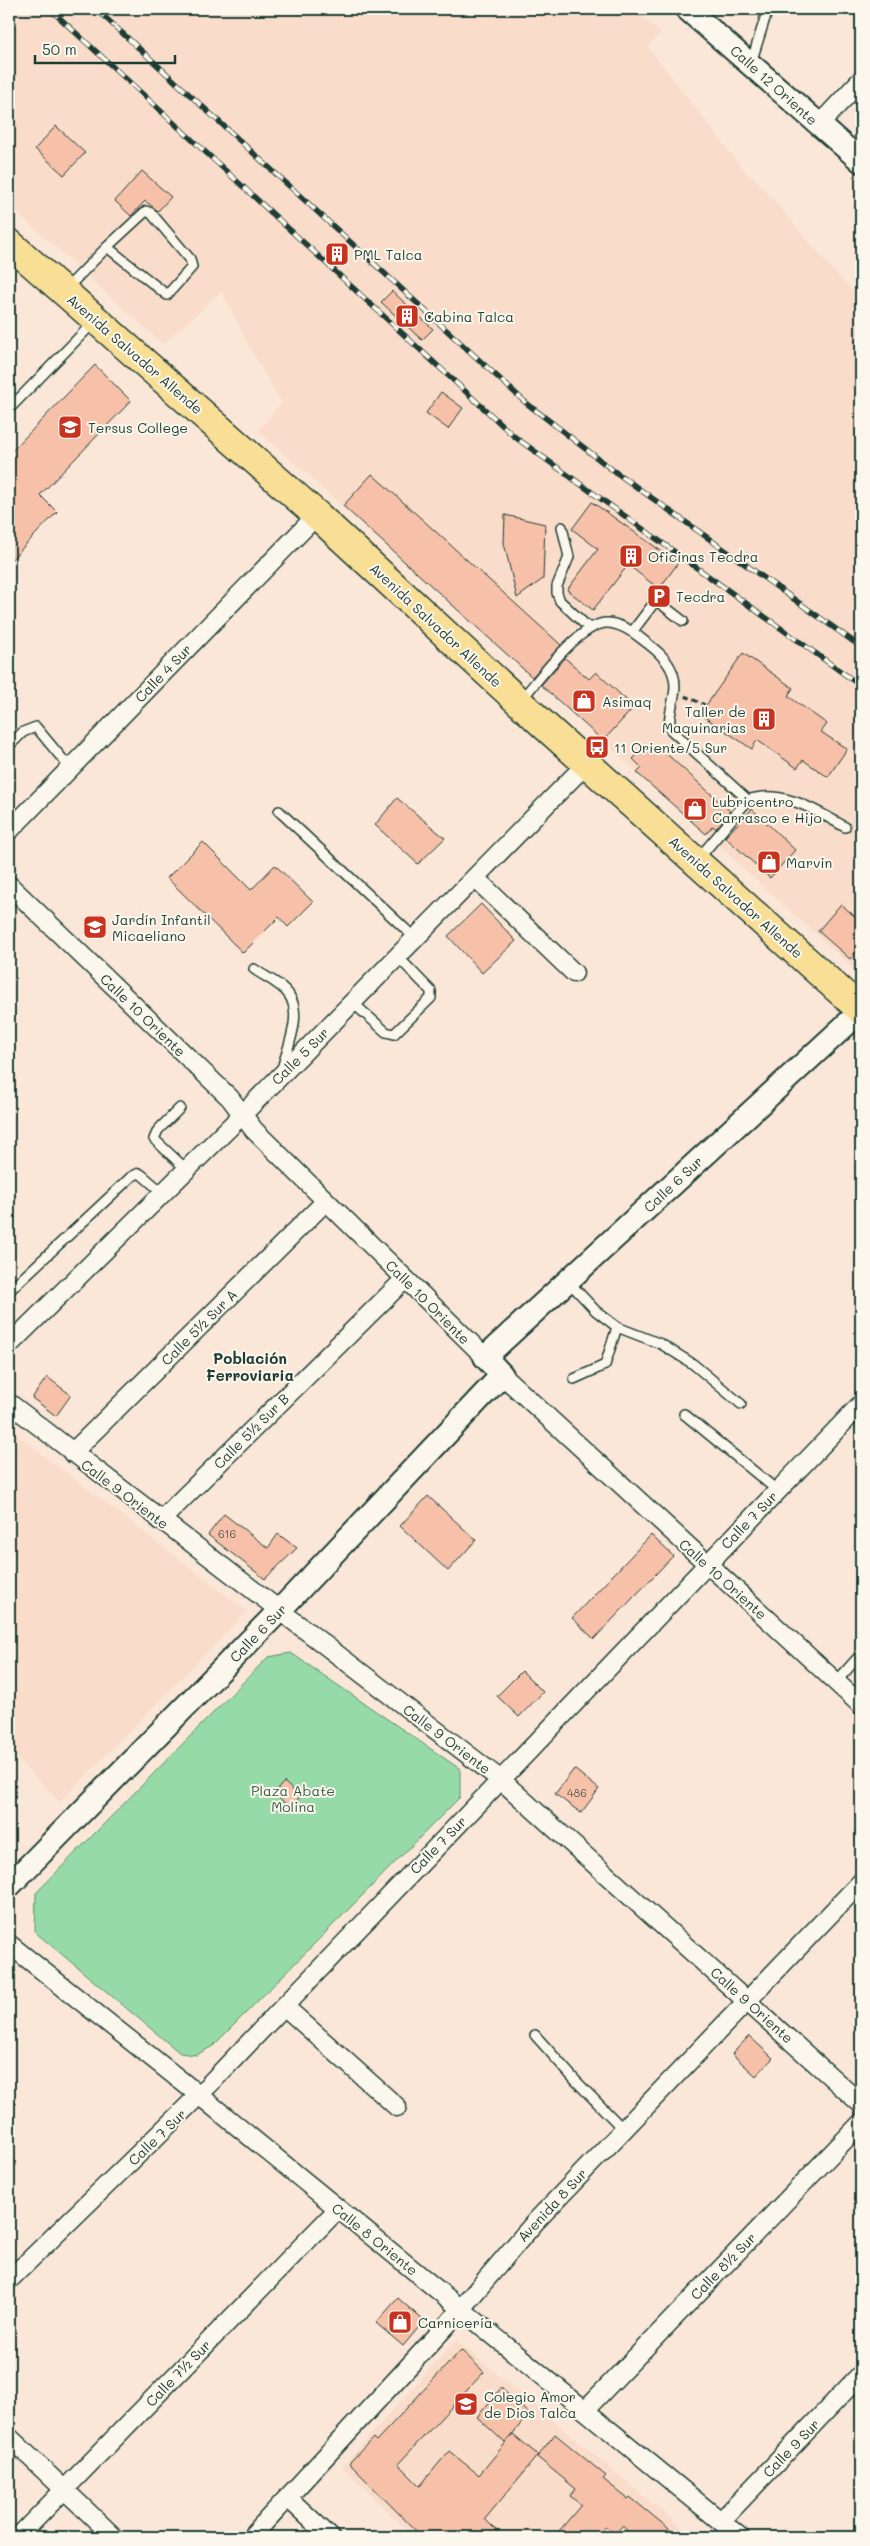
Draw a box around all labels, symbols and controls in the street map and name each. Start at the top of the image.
scale bar [35,32,175,64]
text: 50 m [42,39,77,59]
street label: Calle 12 Oriente [726,41,822,129]
building icon: PML Talca [324,241,350,267]
place label: PML Talca [354,245,423,264]
street label: Avenida Salvador Allende [63,290,207,418]
building icon: Cabina Talca [394,303,420,329]
place label: Cabina Talca [424,307,514,326]
school or university icon: Tersus College [57,414,83,440]
place label: Tersus College [88,418,188,437]
building icon: Oficinas Tecdra [618,543,644,569]
place label: Oficinas Tecdra [648,547,758,566]
street label: Avenida Salvador Allende [366,559,506,691]
parking icon: Tecdra [646,583,672,609]
place label: Tecdra [676,587,725,606]
street label: Calle 4 Sur [130,640,196,706]
shop icon: Asimaq [571,688,597,714]
place label: Asimaq [602,692,652,711]
place label: Taller de Maquinarias [662,702,746,737]
building icon: Taller de Maquinarias [751,706,777,732]
bus stop icon: 11 Oriente/5 Sur [584,734,610,760]
place label: 11 Oriente/5 Sur [614,738,727,757]
place label: Lubricentro Carrasco e Hijo [712,792,822,827]
shop icon: Lubricentro Carrasco e Hijo [682,796,708,822]
street label: Avenida Salvador Allende [665,832,807,962]
shop icon: Marvin [756,849,782,875]
place label: Marvin [786,853,832,872]
place label: Jardín Infantil Micaeliano [112,910,211,945]
school or university icon: Jardín Infantil Micaeliano [82,914,108,940]
street label: Calle 10 Oriente [96,969,190,1061]
street label: Calle 5 Sur [267,1023,333,1089]
street label: Calle 6 Sur [639,1152,707,1216]
street label: Calle 10 Oriente [382,1256,474,1348]
street label: Calle 5½ Sur A [157,1285,241,1369]
district label: Población Ferroviaria [206,1348,294,1385]
street label: Calle 5½ Sur B [209,1389,293,1473]
street label: Calle 9 Oriente [77,1455,173,1533]
street label: Calle 7 Sur [717,1487,781,1553]
house number: 616 [218,1526,236,1541]
street label: Calle 10 Oriente [675,1534,771,1624]
street label: Calle 6 Sur [225,1600,291,1666]
street label: Calle 9 Oriente [399,1700,495,1778]
park label: Plaza Abate Molina [251,1781,335,1816]
house number: 486 [567,1785,587,1800]
street label: Calle 7 Sur [406,1812,470,1878]
street label: Calle 9 Oriente [707,1963,797,2047]
street label: Calle 7 Sur [124,2105,190,2169]
street label: Avenida 8 Sur [513,2164,591,2246]
street label: Calle 8 Oriente [328,2198,422,2280]
street label: Calle 8½ Sur [686,2228,760,2304]
shop icon: Carnicería [387,2309,413,2335]
place label: Carnicería [418,2313,493,2332]
street label: Calle 7½ Sur [141,2335,215,2411]
place label: Colegio Amor de Dios Talca [484,2387,577,2422]
school or university icon: Colegio Amor de Dios Talca [453,2391,479,2417]
street label: Calle 9 Sur [758,2415,824,2481]

